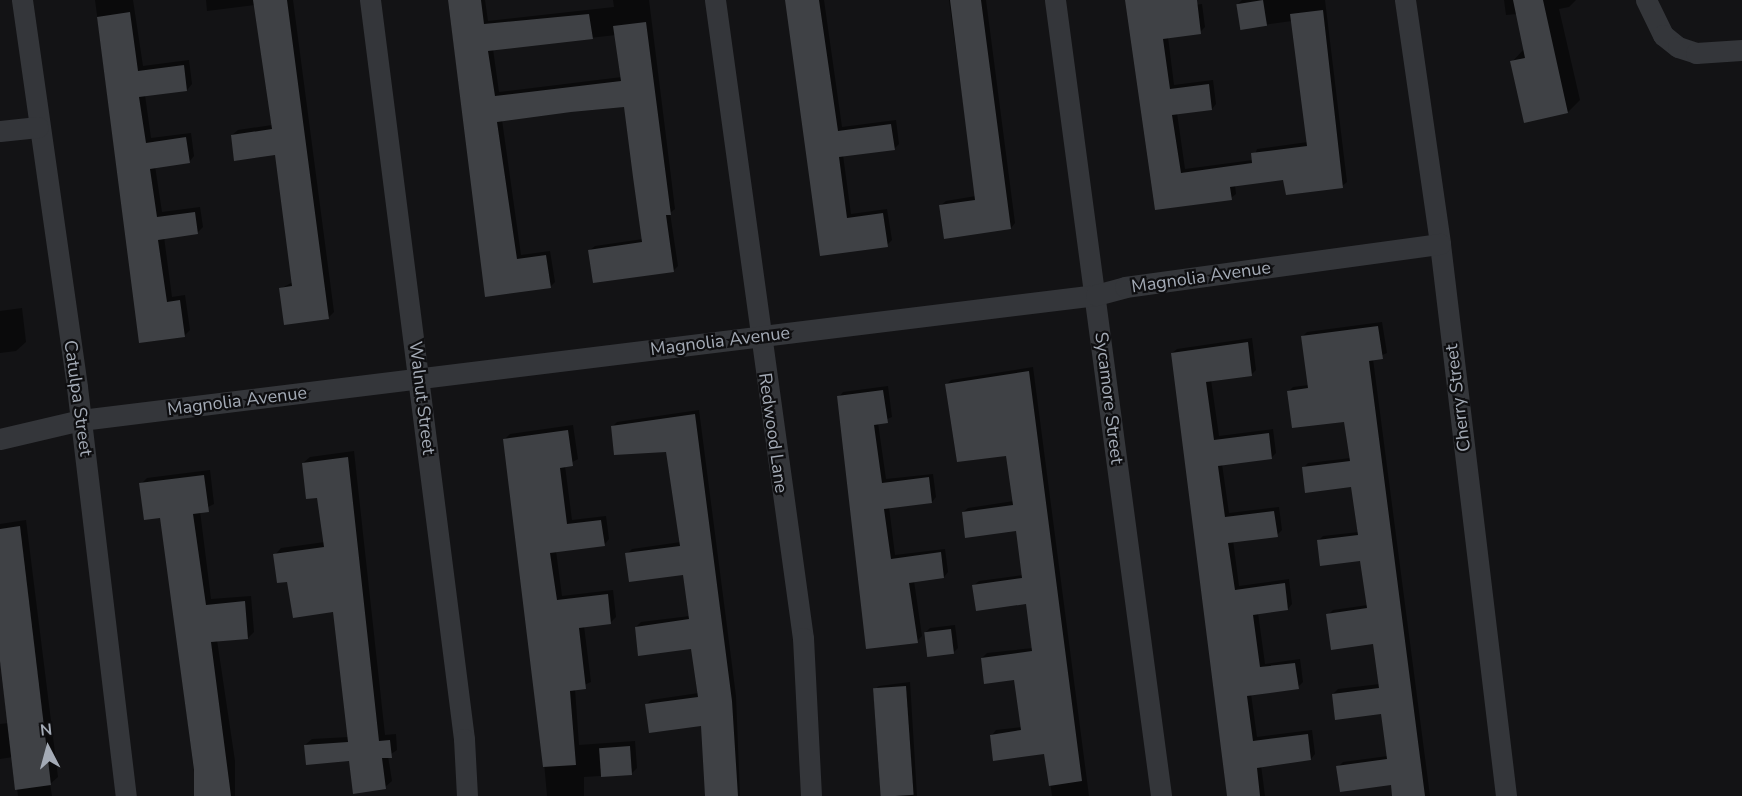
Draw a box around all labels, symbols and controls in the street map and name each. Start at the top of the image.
street label: Magnolia Avenue [1130,257,1272,297]
street label: Magnolia Avenue [649,322,791,360]
street label: Sycamore Street [1090,331,1128,465]
street label: Catulpa Street [59,339,97,457]
street label: Walnut Street [404,340,440,456]
street label: Cherry Street [1441,343,1475,453]
street label: Redwood Lane [754,372,792,494]
street label: Magnolia Avenue [166,382,308,420]
north arrow [18,718,78,778]
text: N [39,719,53,742]

